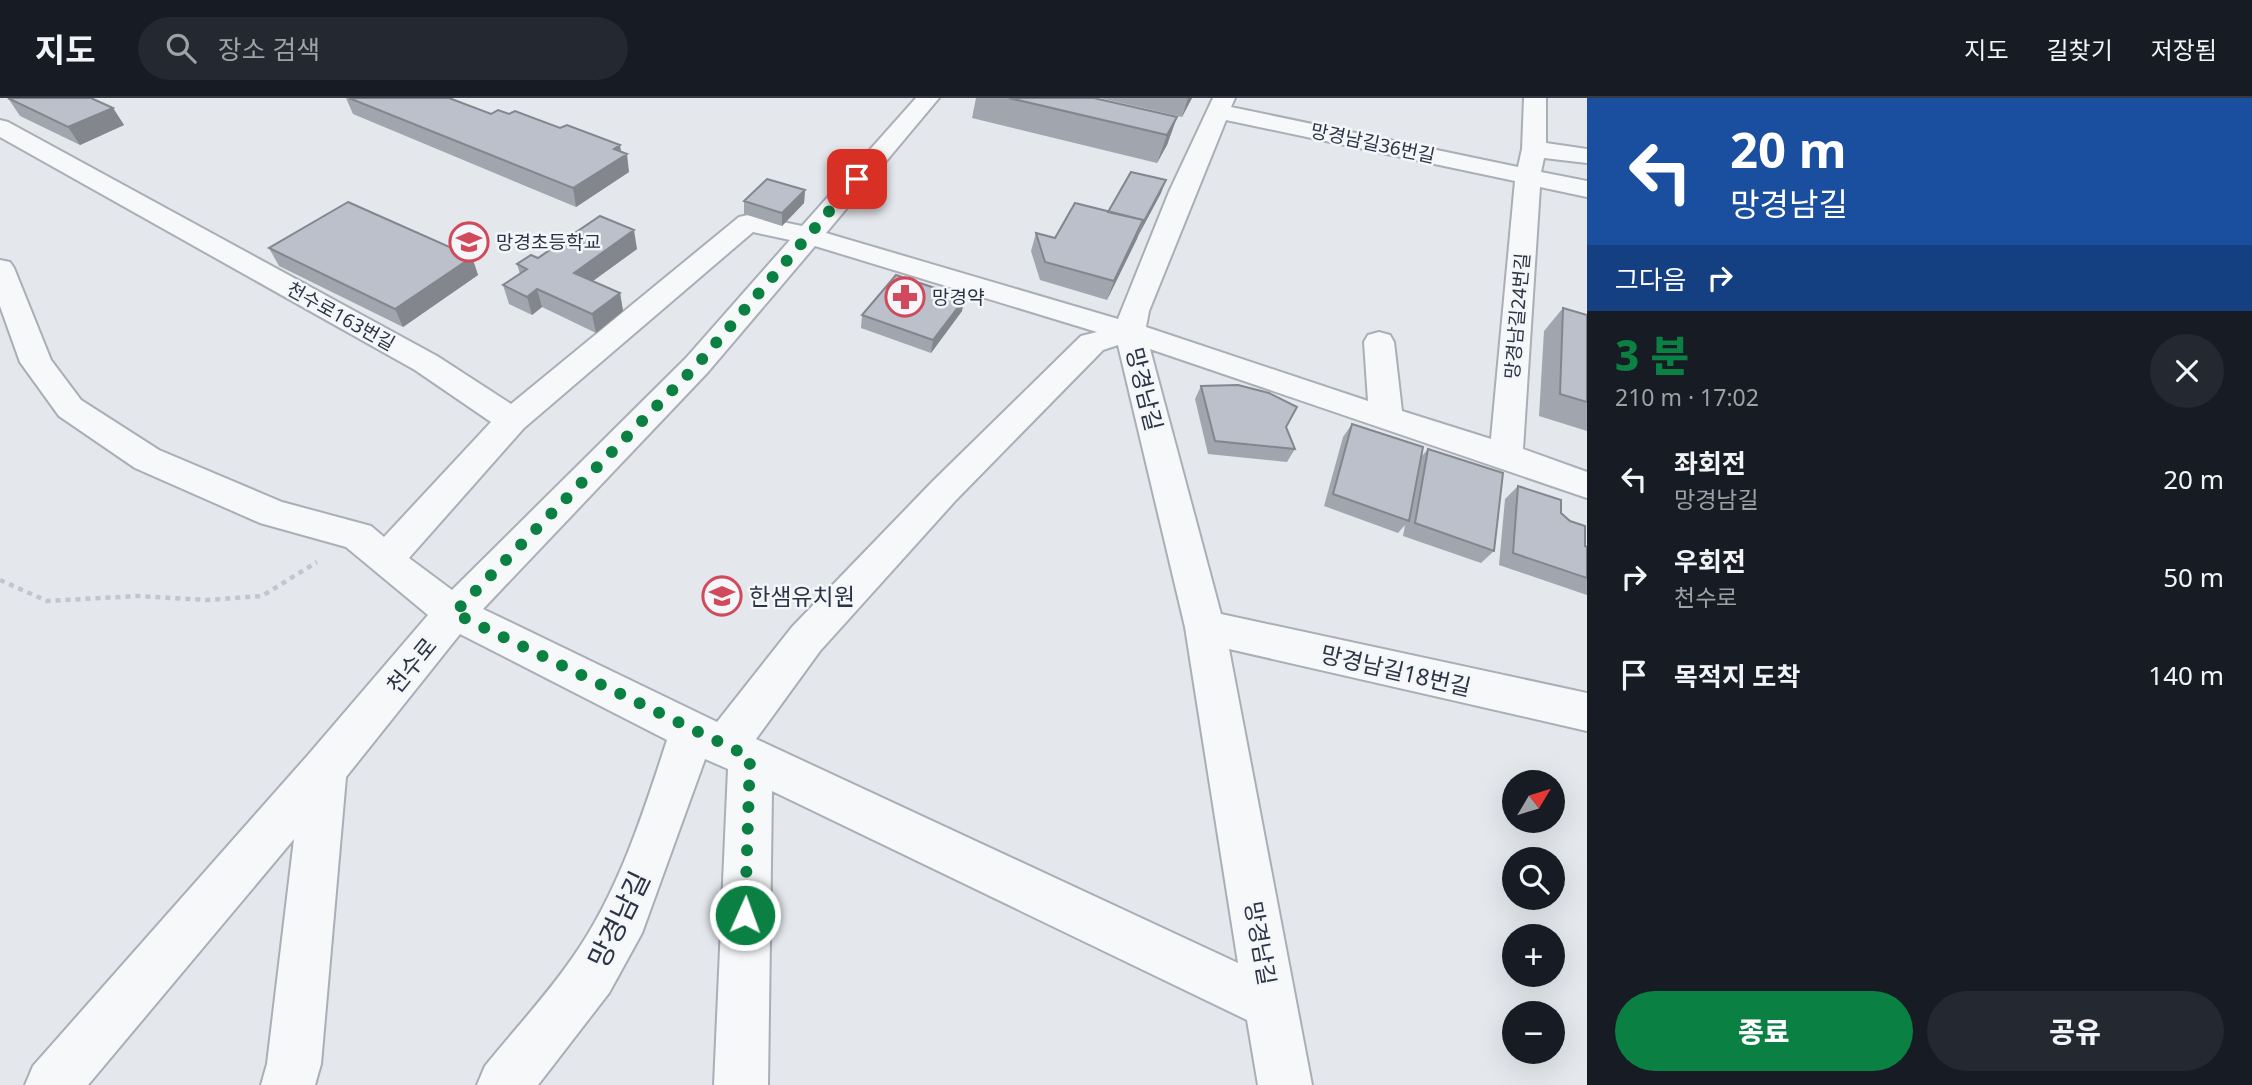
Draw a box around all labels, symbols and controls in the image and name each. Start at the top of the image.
search box [138,17,628,80]
text: 지도 [35,27,96,72]
icon: search [162,29,200,67]
text: 장소 검색 [218,31,320,67]
text: 지도 [1964,33,2009,66]
text: 길찾기 [2047,33,2113,66]
text: 저장됨 [2151,33,2217,66]
text: 20 m [1730,116,1847,182]
street label: 망경남길36번길 [1308,117,1438,169]
icon: left [1615,126,1706,217]
pin [827,149,887,209]
icon: arrive [838,160,876,198]
text: 망경남길 [1730,182,1848,225]
school or university icon: 망경초등학교 [448,221,490,263]
place label: 망경초등학교 [496,229,601,255]
street label: 망경남길24번길 [1499,252,1535,380]
icon: right [1701,259,1739,297]
text: 그다음 [1615,261,1687,297]
street label: 천수로163번길 [282,276,400,356]
pharmacy icon: 망경약 [884,276,926,318]
place label: 망경약 [932,284,984,310]
text: 3 분 [1615,326,1689,383]
button: close [2150,334,2224,408]
street label: 망경남길 [1119,344,1171,434]
text: 210 m · 17:02 [1615,381,1759,413]
text: 좌회전 [1674,445,1746,481]
icon: left [1615,460,1653,498]
text: 20 m [2163,461,2224,497]
text: 망경남길 [1674,483,1759,515]
text: 우회전 [1674,543,1746,579]
icon: right [1615,558,1653,596]
text: 50 m [2163,559,2224,595]
school or university icon: 한샘유치원 [701,575,743,617]
place label: 한샘유치원 [749,580,855,612]
text: 천수로 [1674,581,1737,613]
street label: 천수로 [379,630,443,700]
street label: 망경남길18번길 [1318,637,1474,703]
icon: arrive [1615,656,1653,694]
text: 140 m [2148,657,2224,693]
text: 목적지 도착 [1674,658,1800,694]
north arrow [1502,770,1564,833]
map controls [1502,770,1565,1064]
button: search [1502,847,1565,910]
street label: 망경남길 [578,864,658,974]
position arrow [708,878,782,952]
street label: 망경남길 [1238,899,1284,987]
button: + [1502,924,1565,987]
button: 종료 [1615,991,1913,1071]
button: 공유 [1927,991,2224,1071]
button: − [1502,1001,1565,1064]

